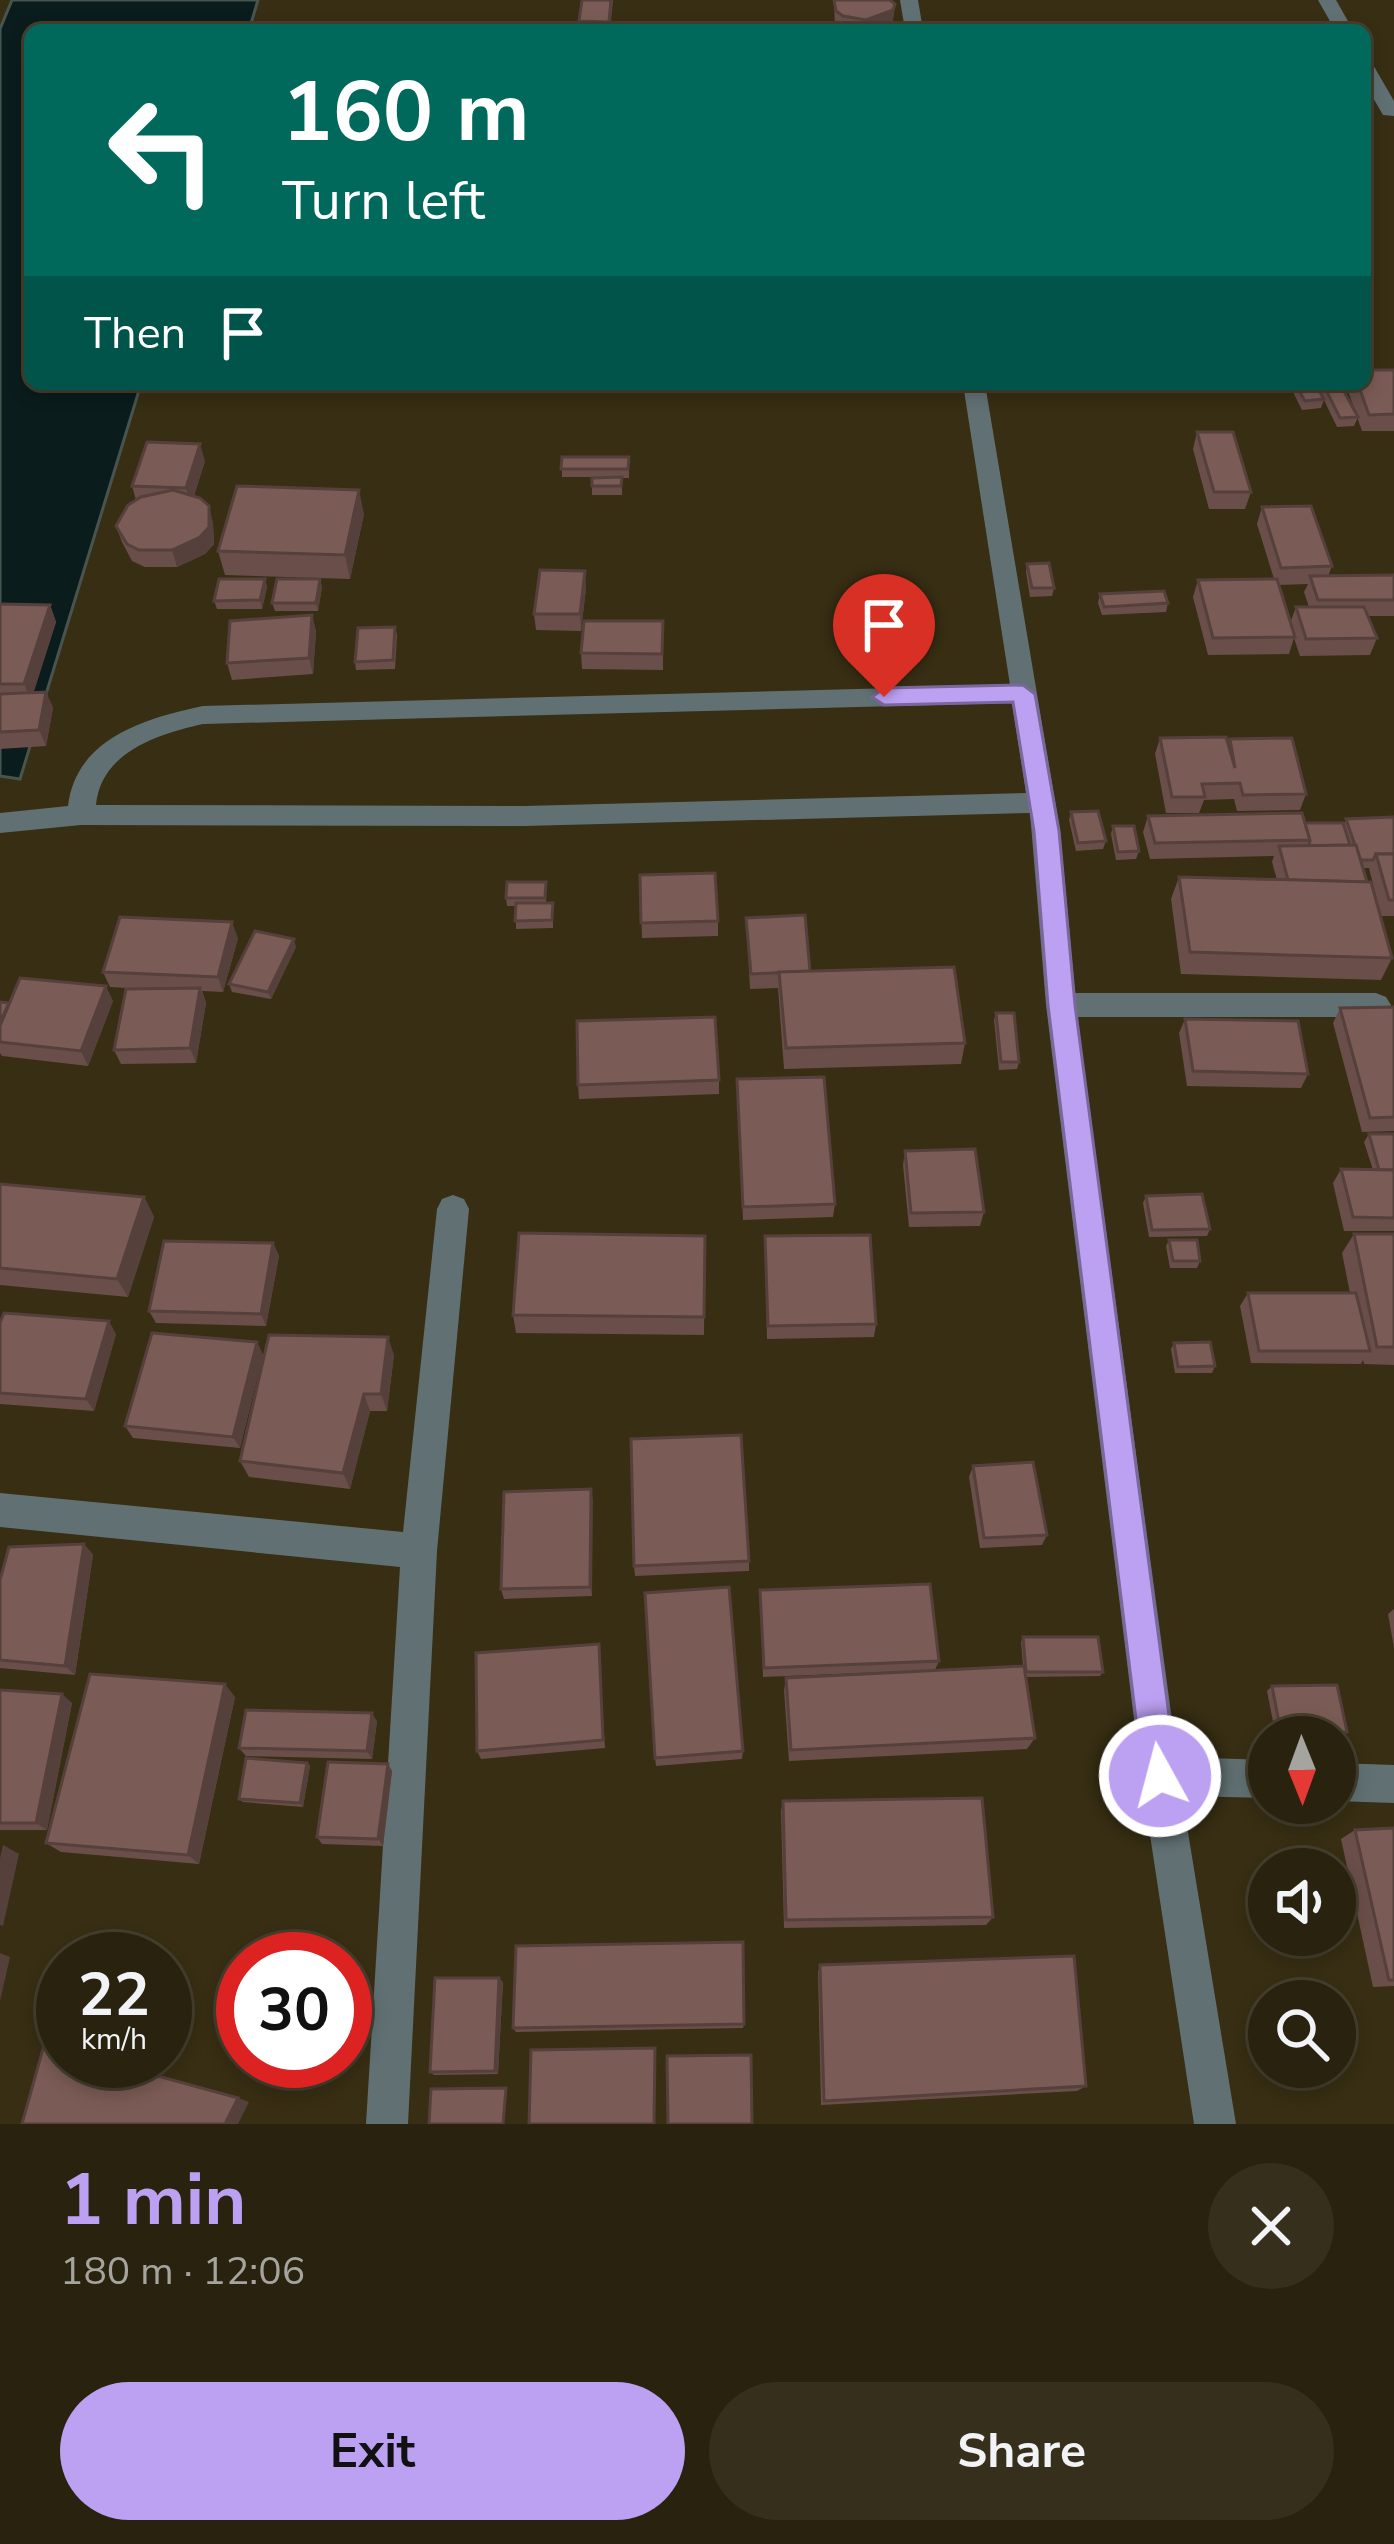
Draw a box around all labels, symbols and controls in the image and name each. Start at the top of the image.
text: 160 m [282,55,530,170]
icon: left [84,72,240,228]
text: Turn left [282,164,485,238]
icon: arrive [210,300,276,366]
text: Then [84,303,186,364]
pin [833,574,935,697]
icon: arrive [851,592,917,658]
position arrow [1097,1713,1223,1839]
north arrow [1248,1716,1356,1824]
map controls [1248,1716,1356,2088]
button: sound [1248,1848,1356,1956]
speed limit sign: 30 [216,1932,372,2088]
text: 22 [78,1954,150,2036]
button: search [1248,1980,1356,2088]
text: km/h [81,2019,147,2060]
text: 1 min [60,2151,246,2249]
button: close [1208,2163,1334,2289]
text: 180 m · 12:06 [60,2245,305,2298]
button: Exit [60,2382,685,2520]
button: Share [709,2382,1334,2520]

